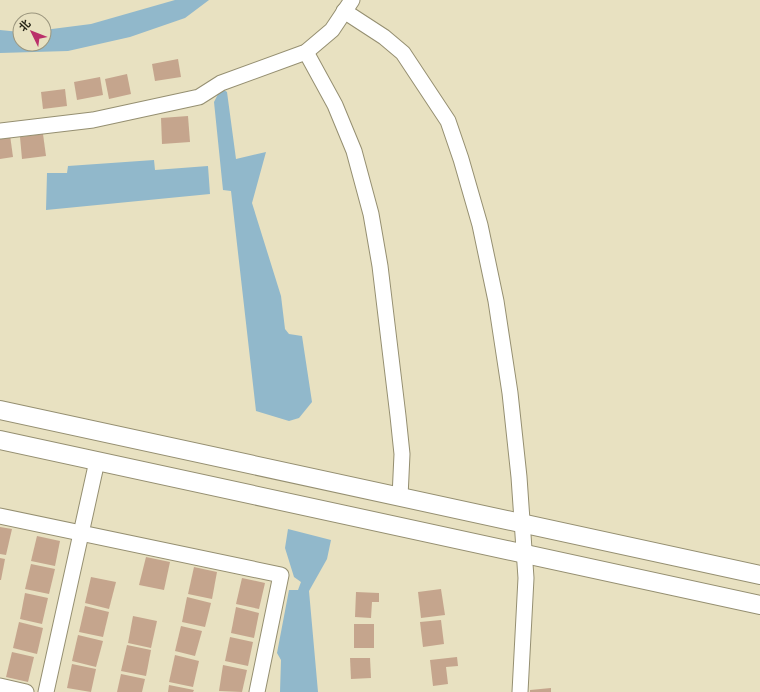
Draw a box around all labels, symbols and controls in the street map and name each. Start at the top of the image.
north arrow [12,12,52,52]
text: 北 [15,16,34,34]

